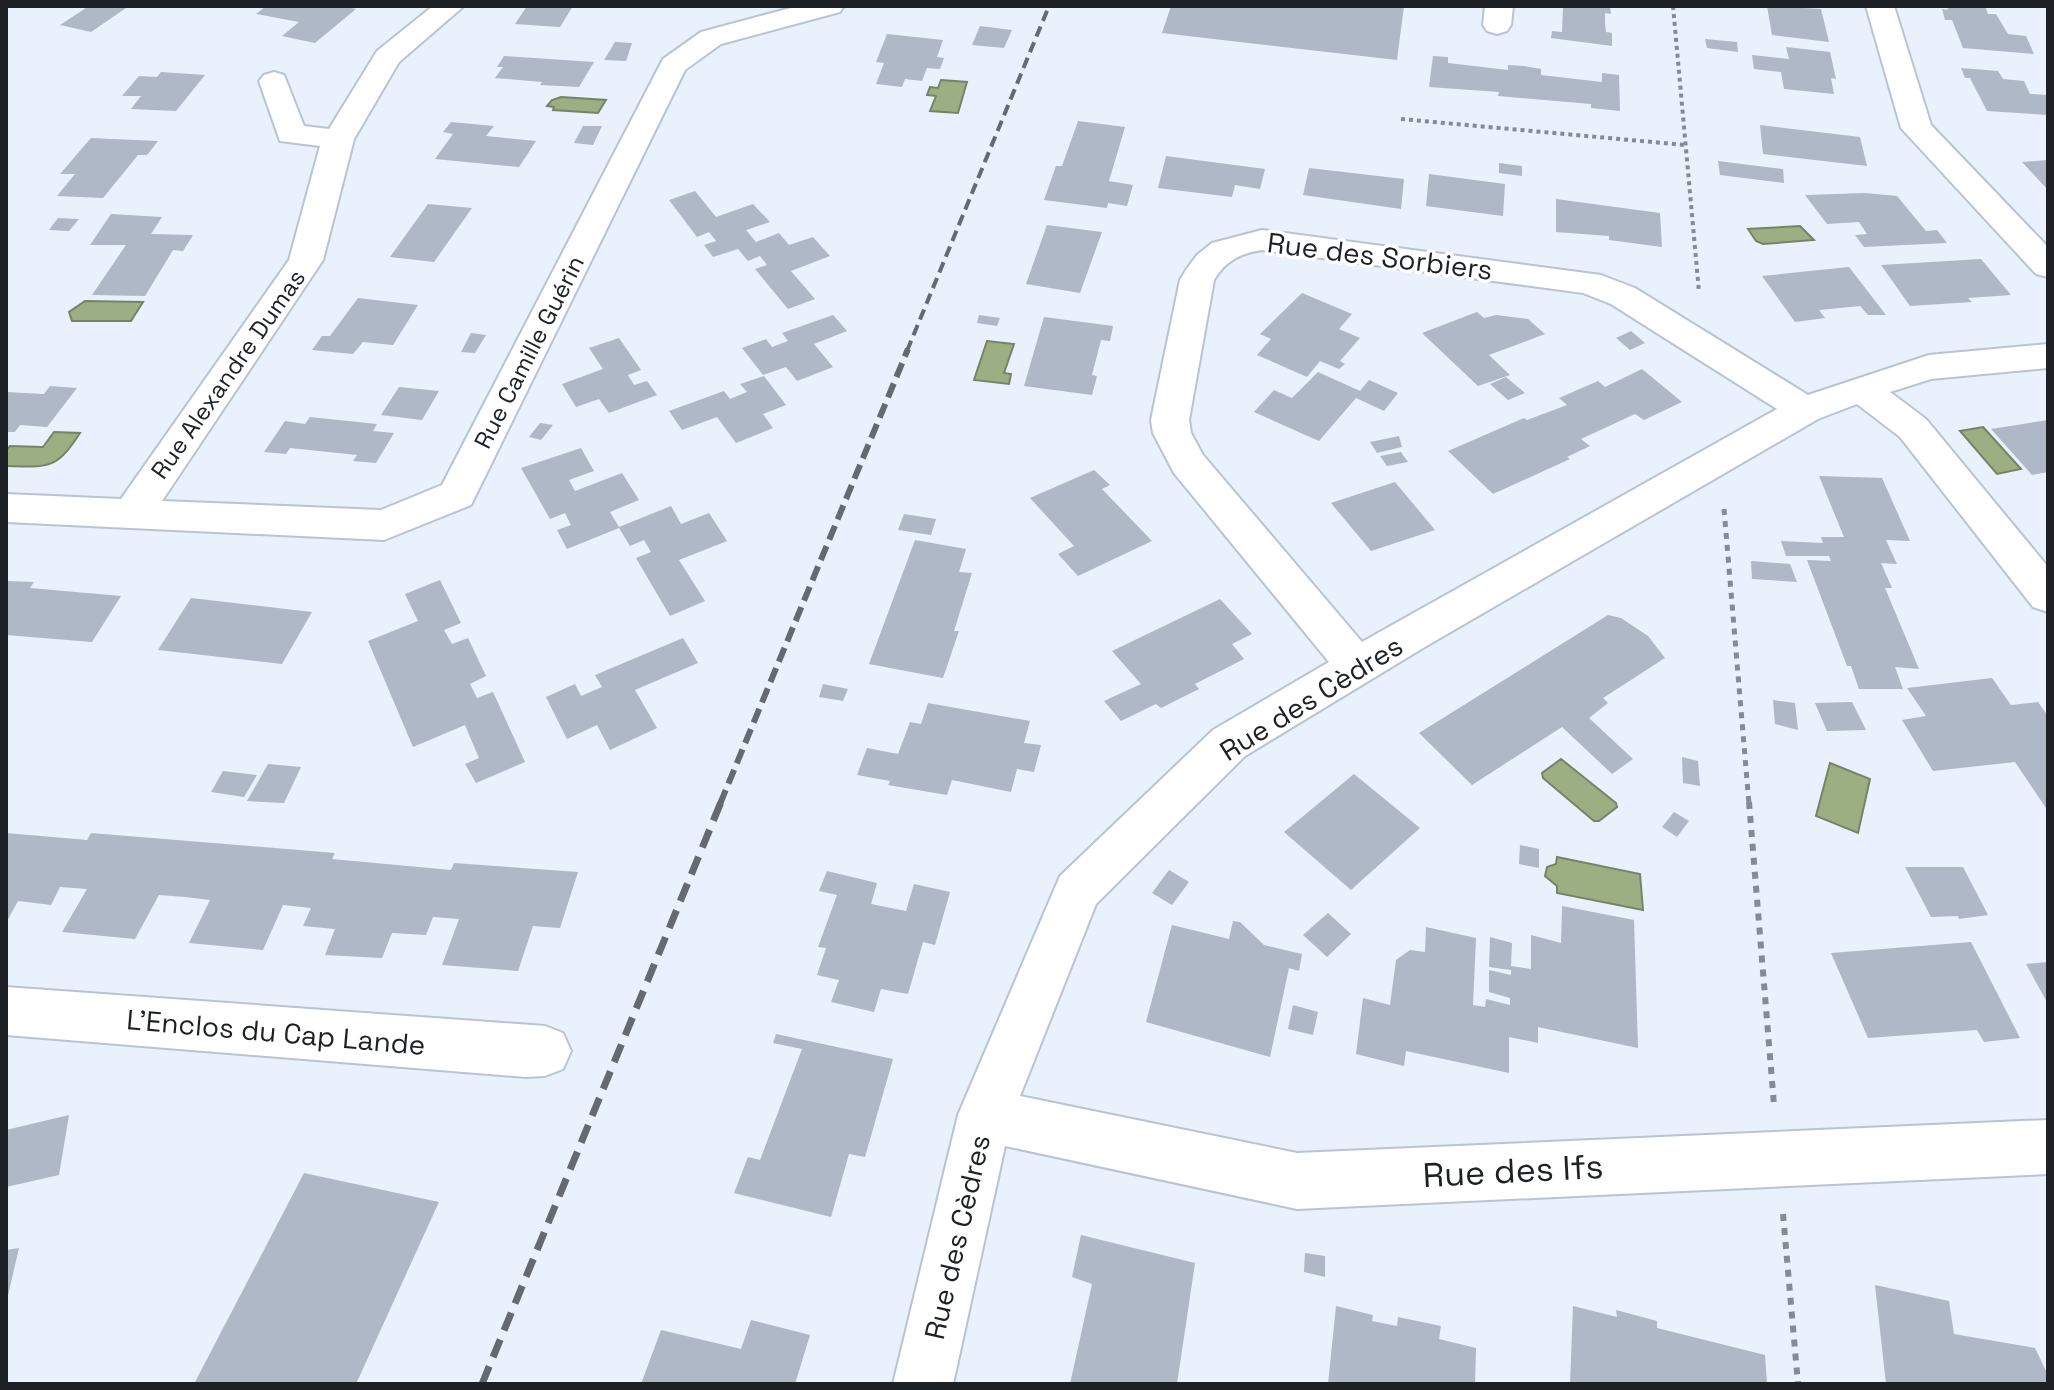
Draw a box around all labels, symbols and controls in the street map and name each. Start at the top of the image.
street label: Rue des Sorbiers [1265,224,1495,288]
street label: Rue Camille Guérin [467,250,591,454]
street label: Rue Alexandre Dumas [144,263,312,485]
street label: Rue des Cèdres [1213,627,1409,769]
street label: L'Enclos du Cap Lande [125,1001,427,1063]
street label: Rue des Cèdres [916,1131,998,1343]
street label: Rue des Ifs [1422,1145,1604,1197]

